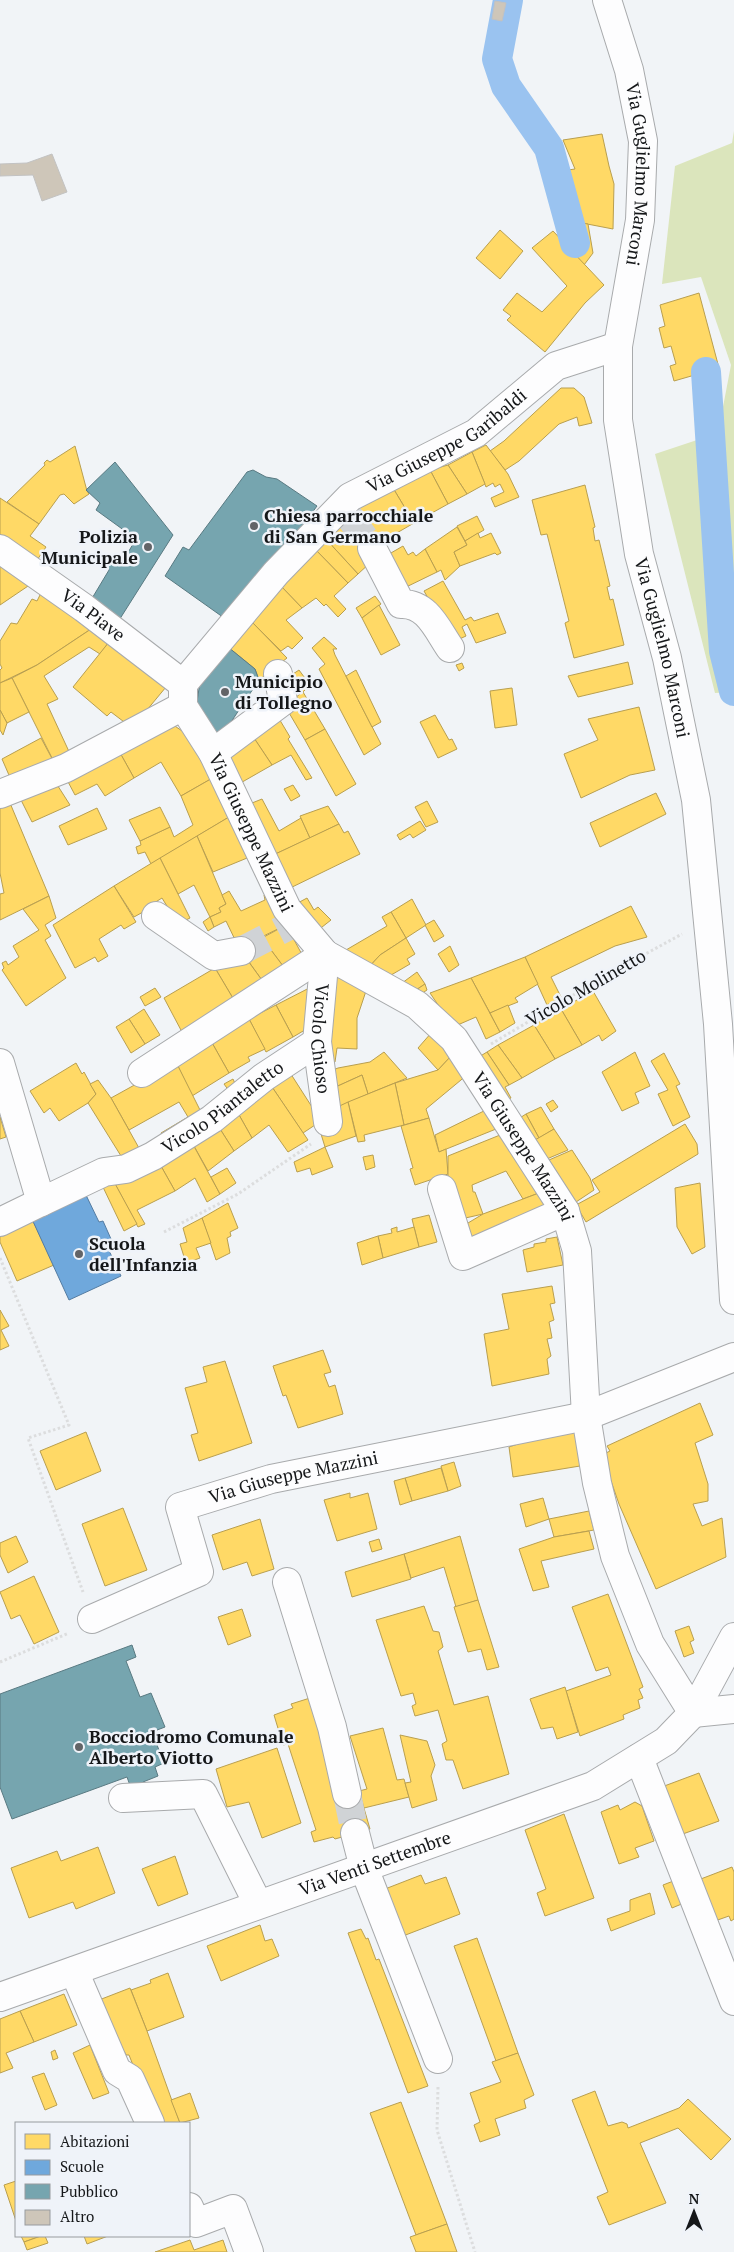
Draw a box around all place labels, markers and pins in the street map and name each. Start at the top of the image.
place label: Chiesa parrocchiale di San Germano [264,503,434,548]
marker: Chiesa parrocchiale di San Germano [248,520,260,532]
place label: Polizia Municipale [41,524,138,569]
marker: Polizia Municipale [142,541,154,553]
place label: Municipio di Tollegno [235,669,333,714]
marker: Municipio di Tollegno [219,686,231,698]
place label: Scuola dell'Infanzia [89,1231,198,1276]
marker: Scuola dell'Infanzia [73,1248,85,1260]
place label: Bocciodromo Comunale Alberto Viotto [89,1724,294,1769]
marker: Bocciodromo Comunale Alberto Viotto [73,1741,85,1753]

